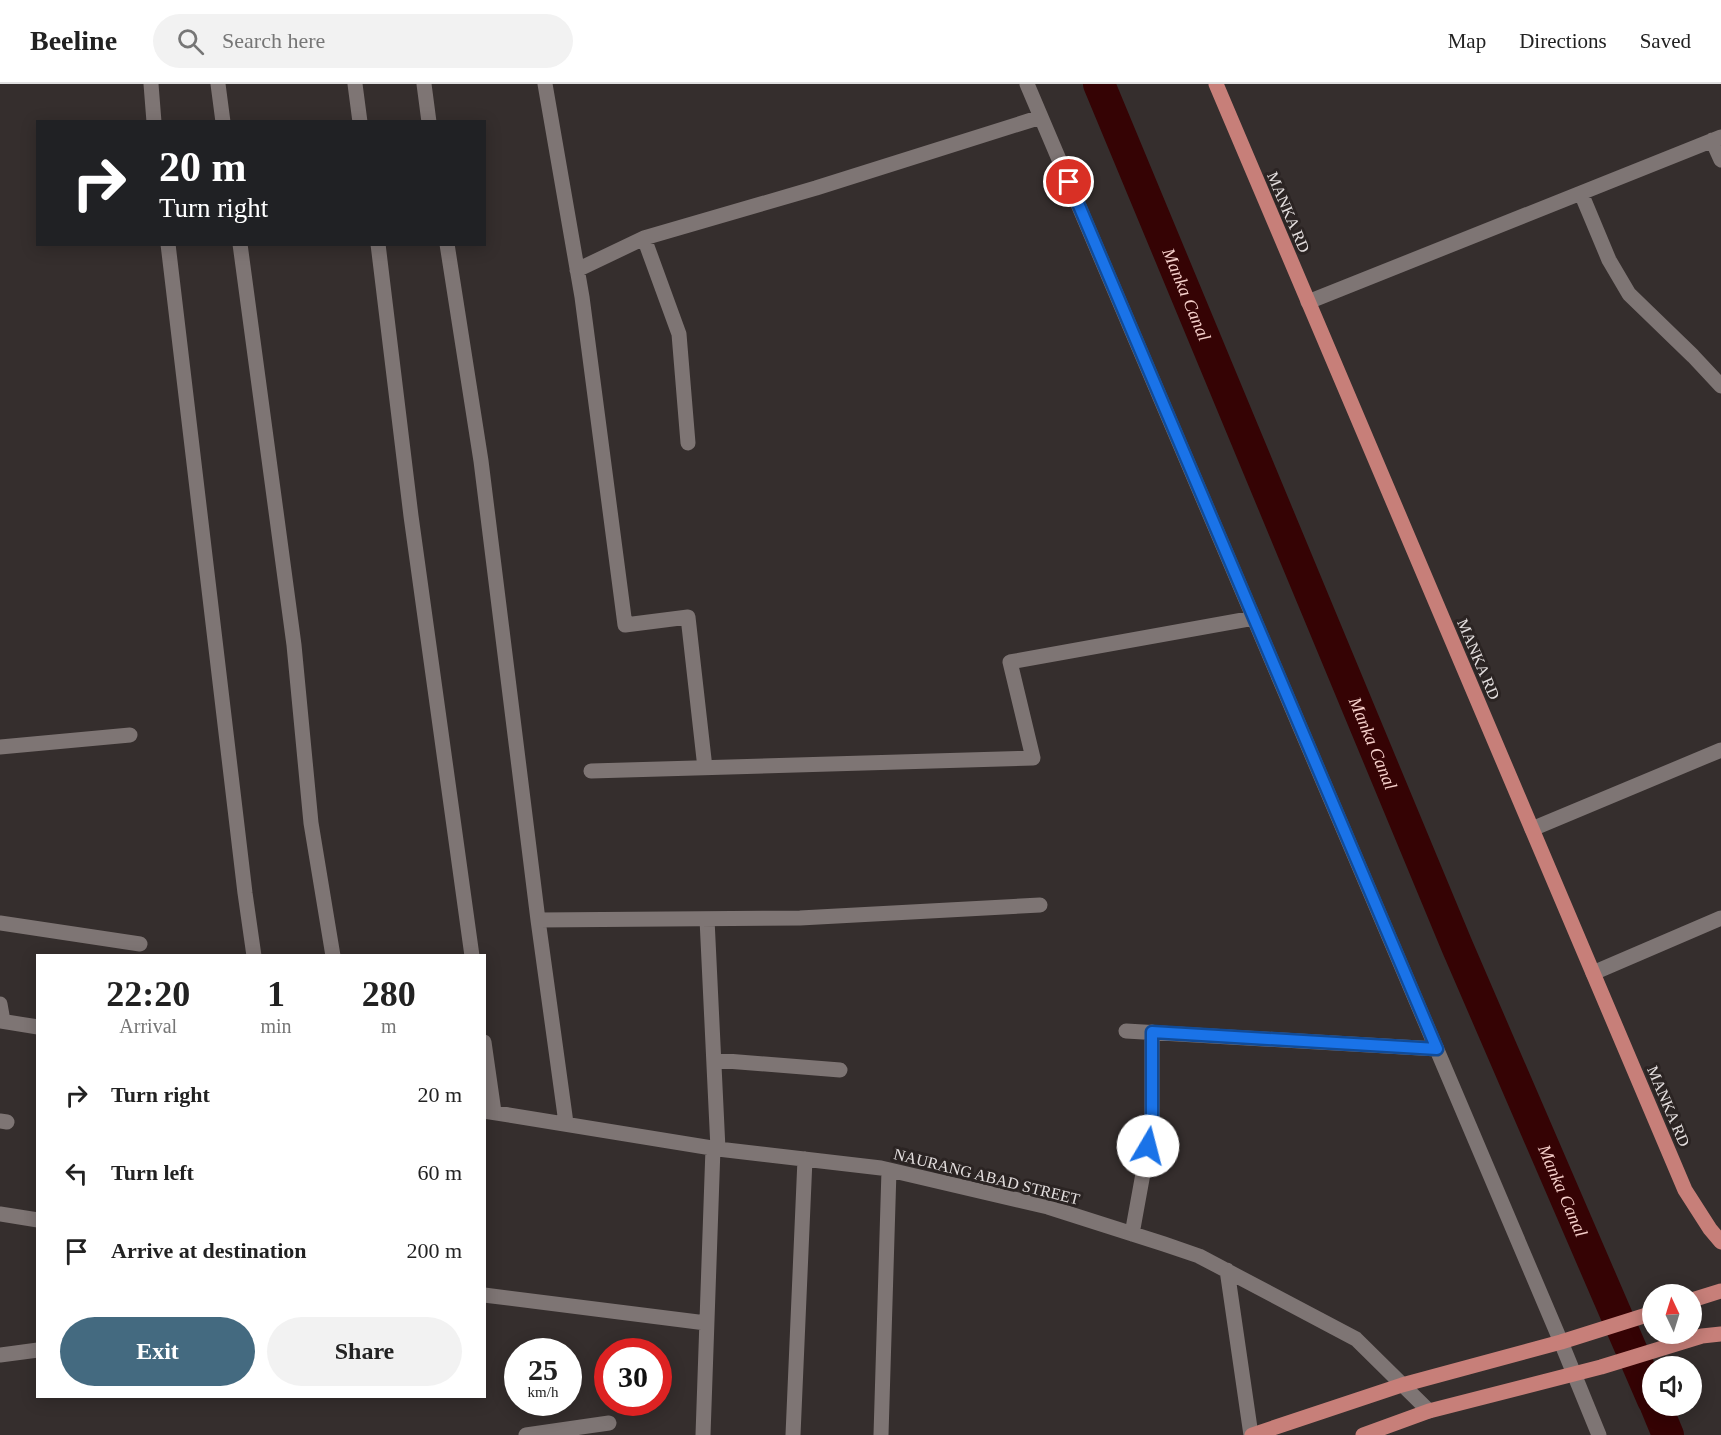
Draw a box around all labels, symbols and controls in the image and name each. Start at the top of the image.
search box [153,14,573,68]
text: Beeline [30,25,117,56]
icon: search [174,25,207,58]
text: Search here [222,28,325,53]
text: Map [1448,29,1486,53]
text: Directions [1519,29,1607,53]
text: Saved [1640,29,1691,53]
icon: right [60,144,138,222]
text: 20 m [159,144,247,190]
pin [1043,156,1094,207]
icon: arrive [1052,165,1085,198]
street label: MANKA RD [1264,169,1313,255]
text: Turn right [159,193,268,223]
water label: Manka Canal [1158,244,1215,344]
street label: MANKA RD [1454,616,1503,702]
water label: Manka Canal [1344,693,1401,793]
text: 22:20 [106,974,190,1014]
text: 1 [267,974,285,1014]
text: 280 [362,974,416,1014]
text: Arrival [119,1015,177,1037]
text: min [260,1015,292,1037]
text: m [381,1015,397,1037]
street label: MANKA RD [1644,1063,1693,1149]
icon: right [60,1079,93,1112]
text: Turn right [111,1082,210,1107]
text: 20 m [417,1082,462,1107]
position arrow [1116,1114,1180,1178]
water label: Manka Canal [1534,1141,1591,1240]
street label: NAURANG ABAD STREET [892,1145,1082,1208]
icon: left [60,1157,93,1190]
text: Turn left [111,1160,194,1185]
text: 60 m [417,1160,462,1185]
icon: arrive [60,1235,93,1268]
text: Arrive at destination [111,1238,307,1263]
text: 200 m [406,1238,462,1263]
north arrow [1642,1284,1702,1344]
map controls [1642,1284,1702,1416]
button: Exit [60,1317,255,1386]
button: Share [267,1317,462,1386]
speed limit sign: 30 [594,1338,672,1416]
text: 25 [528,1353,558,1386]
button: sound [1642,1356,1702,1416]
text: km/h [528,1384,558,1400]

